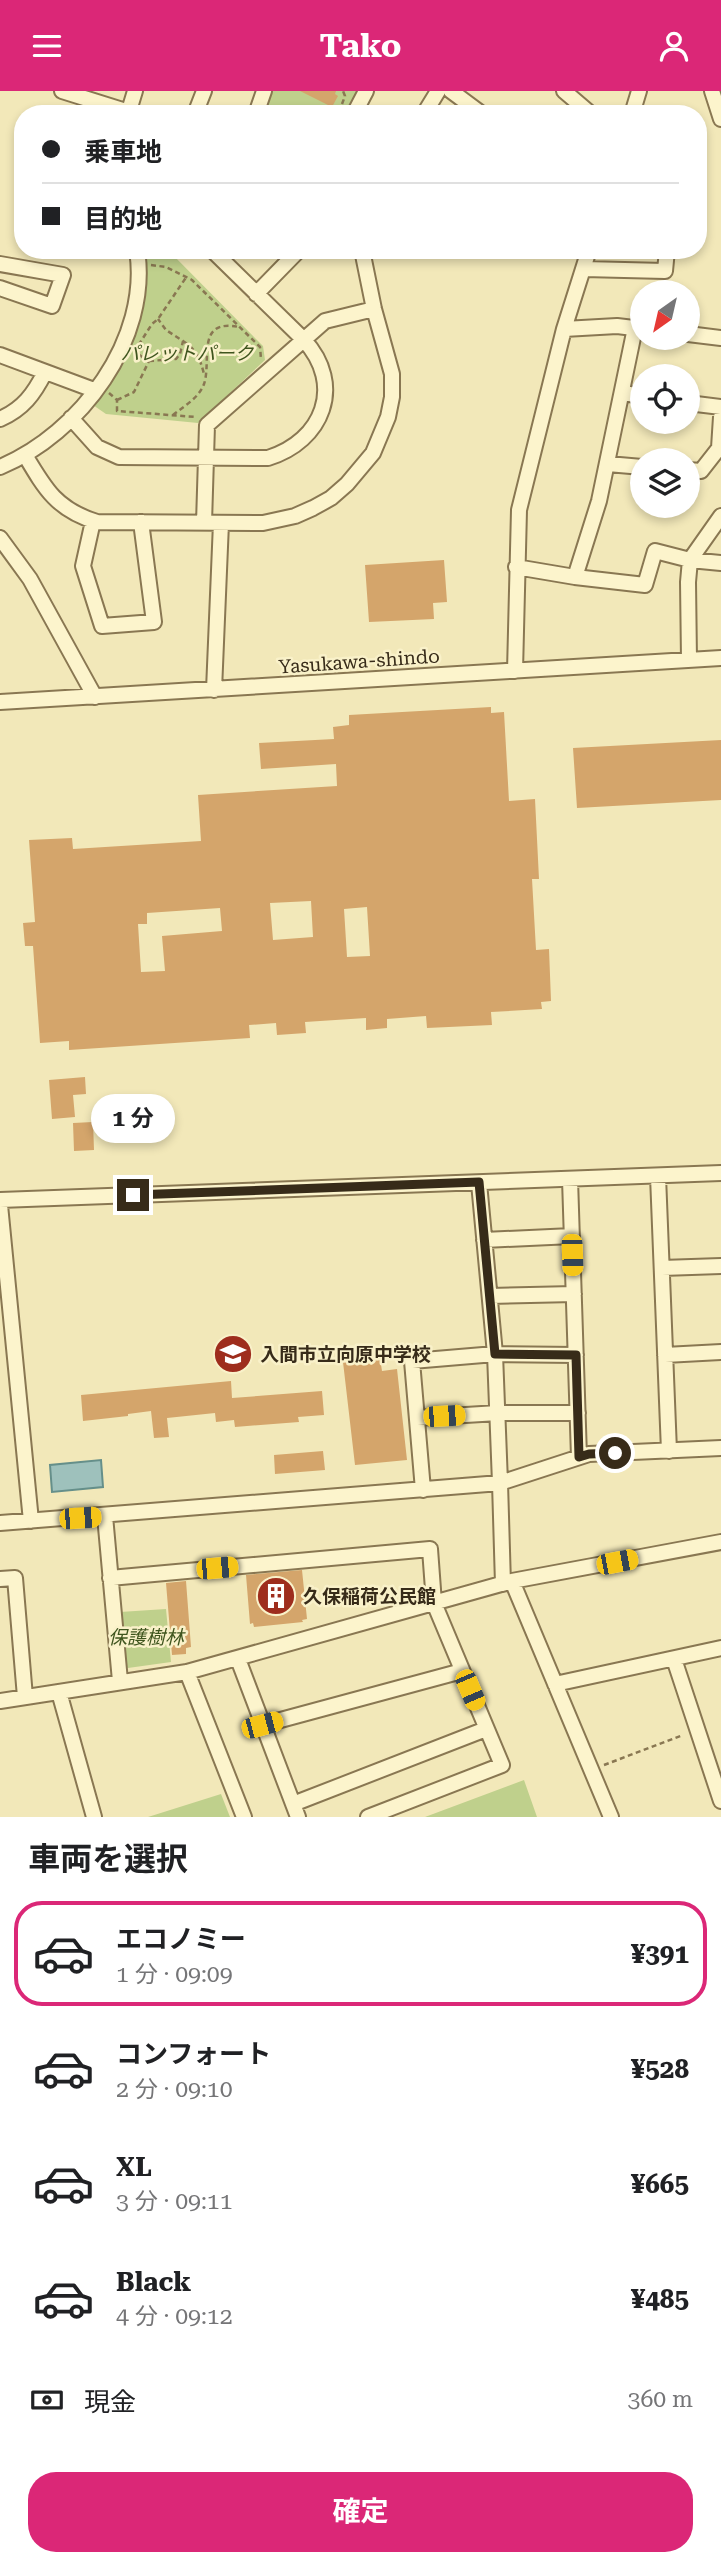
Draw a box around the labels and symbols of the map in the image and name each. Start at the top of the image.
north arrow [630,280,700,350]
park label: パレットパーク [120,342,254,365]
street label: Yasukawa-shindo [278,644,440,679]
callout: 1 分 [91,1093,175,1143]
route end [117,1179,149,1211]
car [561,1234,584,1276]
school or university icon: 入間市立向原中学校 [212,1333,254,1375]
place label: 入間市立向原中学校 [260,1343,431,1366]
car [423,1404,466,1428]
route start [599,1437,631,1469]
car [59,1506,102,1530]
car [595,1548,640,1576]
car [196,1556,239,1580]
building icon: 久保稲荷公民館 [255,1575,297,1617]
place label: 久保稲荷公民館 [303,1585,436,1608]
park label: 保護樹林 [108,1626,186,1649]
car [453,1667,488,1713]
car [239,1709,286,1741]

